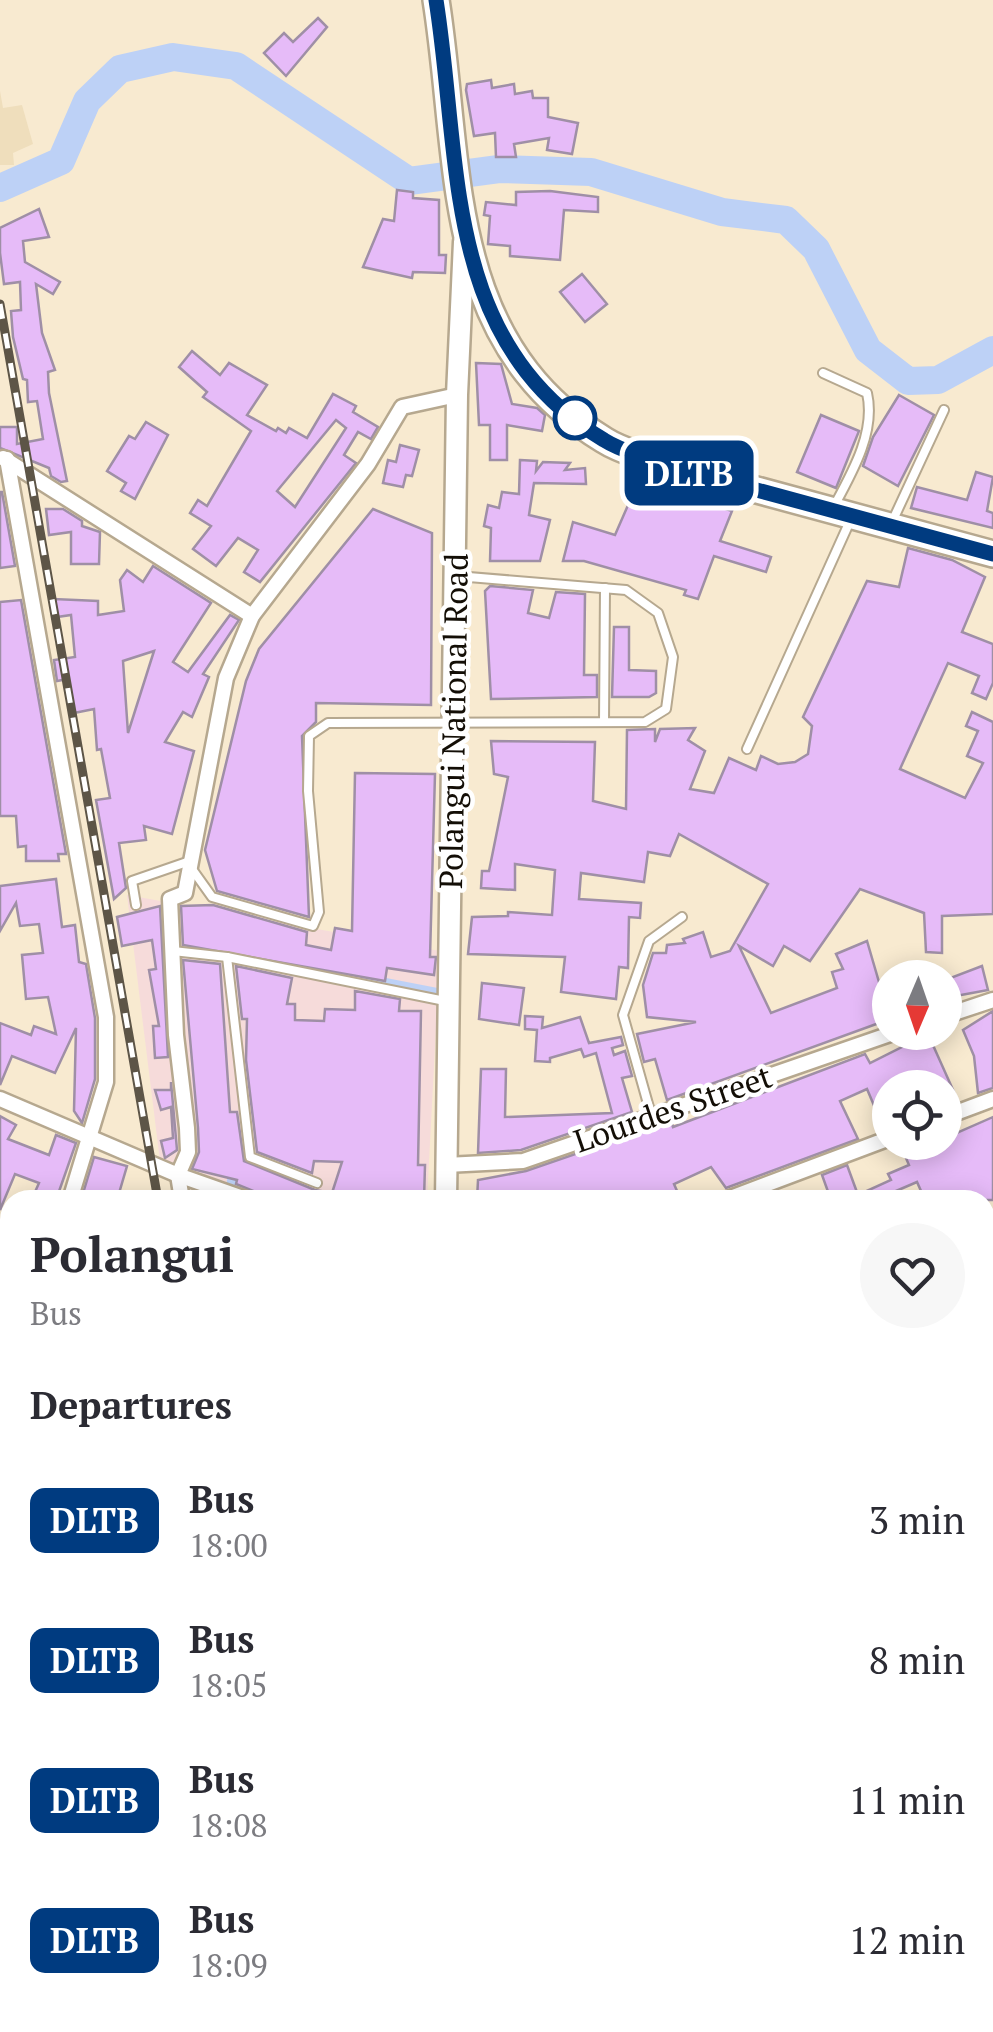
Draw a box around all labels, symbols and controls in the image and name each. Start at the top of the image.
unlabelled marker [554,397,596,439]
line badge: DLTB [619,440,759,506]
text: DLTB [645,450,733,496]
street label: Polangui National Road [429,552,477,889]
north arrow [872,960,962,1050]
map controls [872,960,962,1160]
street label: Lourdes Street [568,1054,777,1162]
button: locate [872,1070,962,1160]
text: Polangui [30,1222,234,1286]
button: heart [860,1223,965,1328]
text: Bus [30,1292,82,1334]
text: Departures [30,1380,232,1430]
text: Bus [189,1474,254,1524]
text: 3 min [869,1495,965,1545]
text: DLTB [50,1497,139,1543]
text: 18:00 [189,1524,268,1566]
text: Bus [189,1614,254,1664]
text: 8 min [869,1635,965,1685]
text: DLTB [50,1637,139,1683]
text: 18:05 [189,1664,268,1706]
text: Bus [189,1754,254,1804]
text: 11 min [848,1775,965,1825]
text: DLTB [50,1777,139,1823]
text: 18:08 [189,1804,268,1846]
text: Bus [189,1894,254,1944]
text: 12 min [848,1915,965,1965]
text: DLTB [50,1917,139,1963]
text: 18:09 [189,1944,268,1986]

